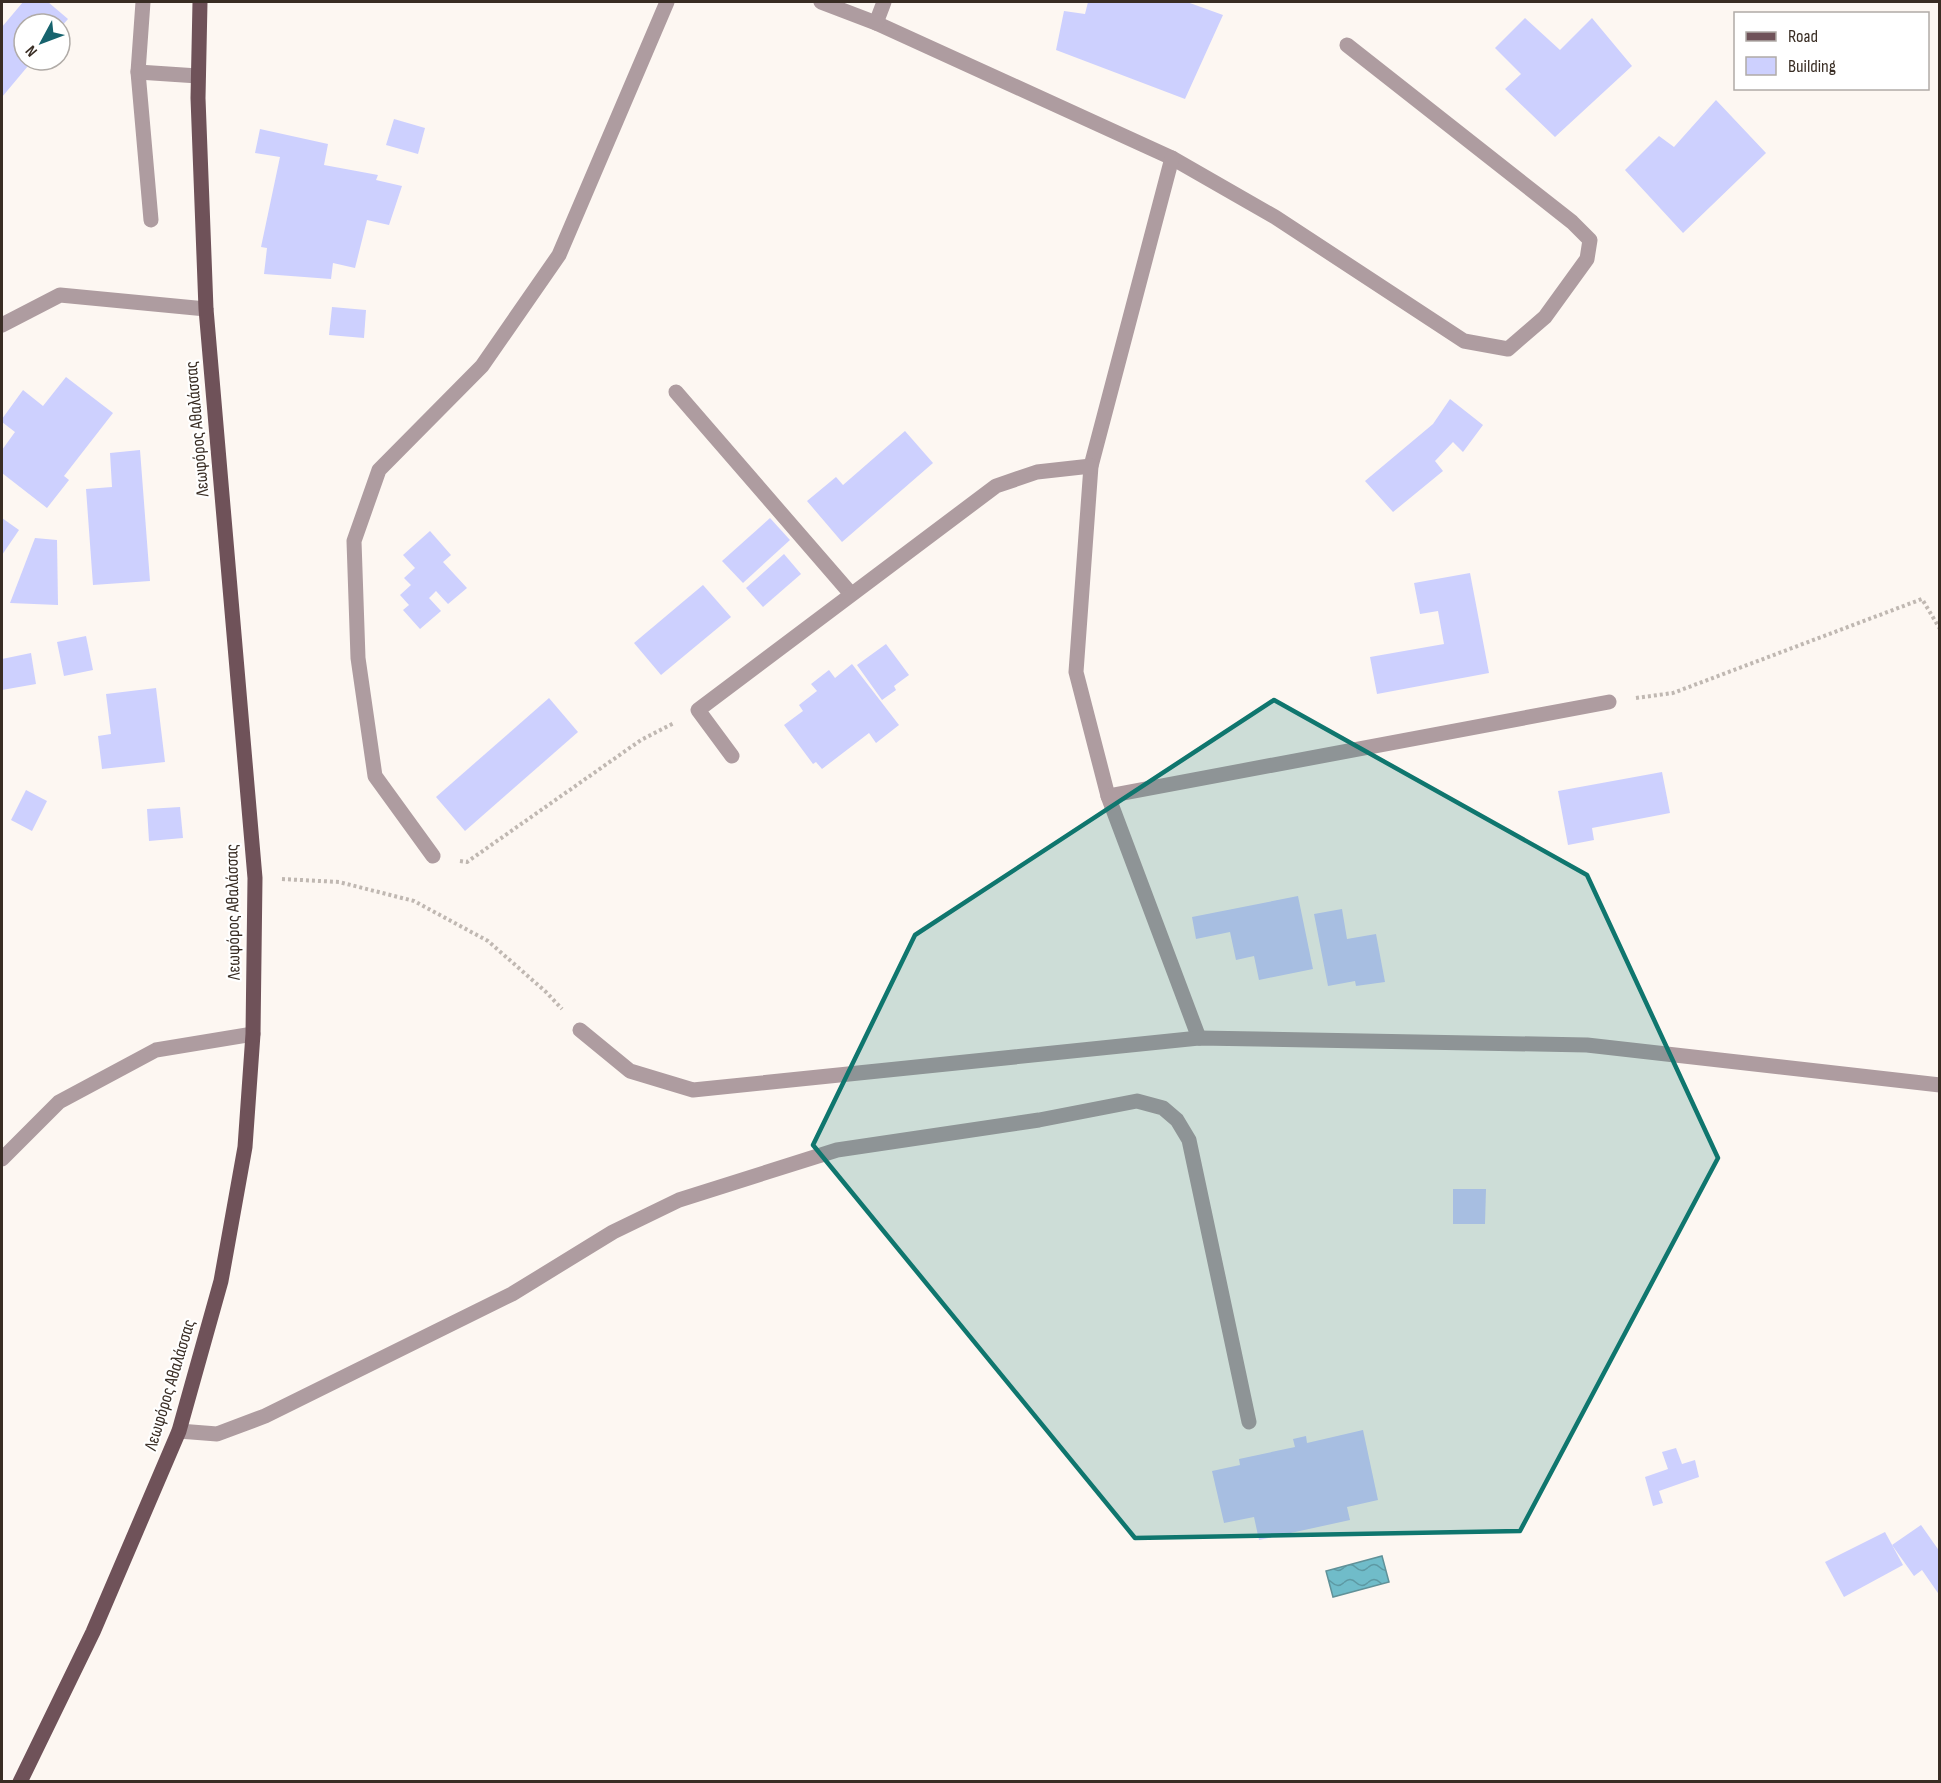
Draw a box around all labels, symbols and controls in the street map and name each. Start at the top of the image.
north arrow [12,12,72,72]
legend [1734,12,1929,90]
text: Road [1788,26,1818,47]
text: N [22,41,42,60]
text: Building [1788,56,1836,77]
street label: Λεωφόρος Αθαλάσσας [181,360,213,499]
street label: Λεωφόρος Αθαλάσσας [221,844,245,981]
street label: Λεωφόρος Αθαλάσσας [140,1317,200,1454]

